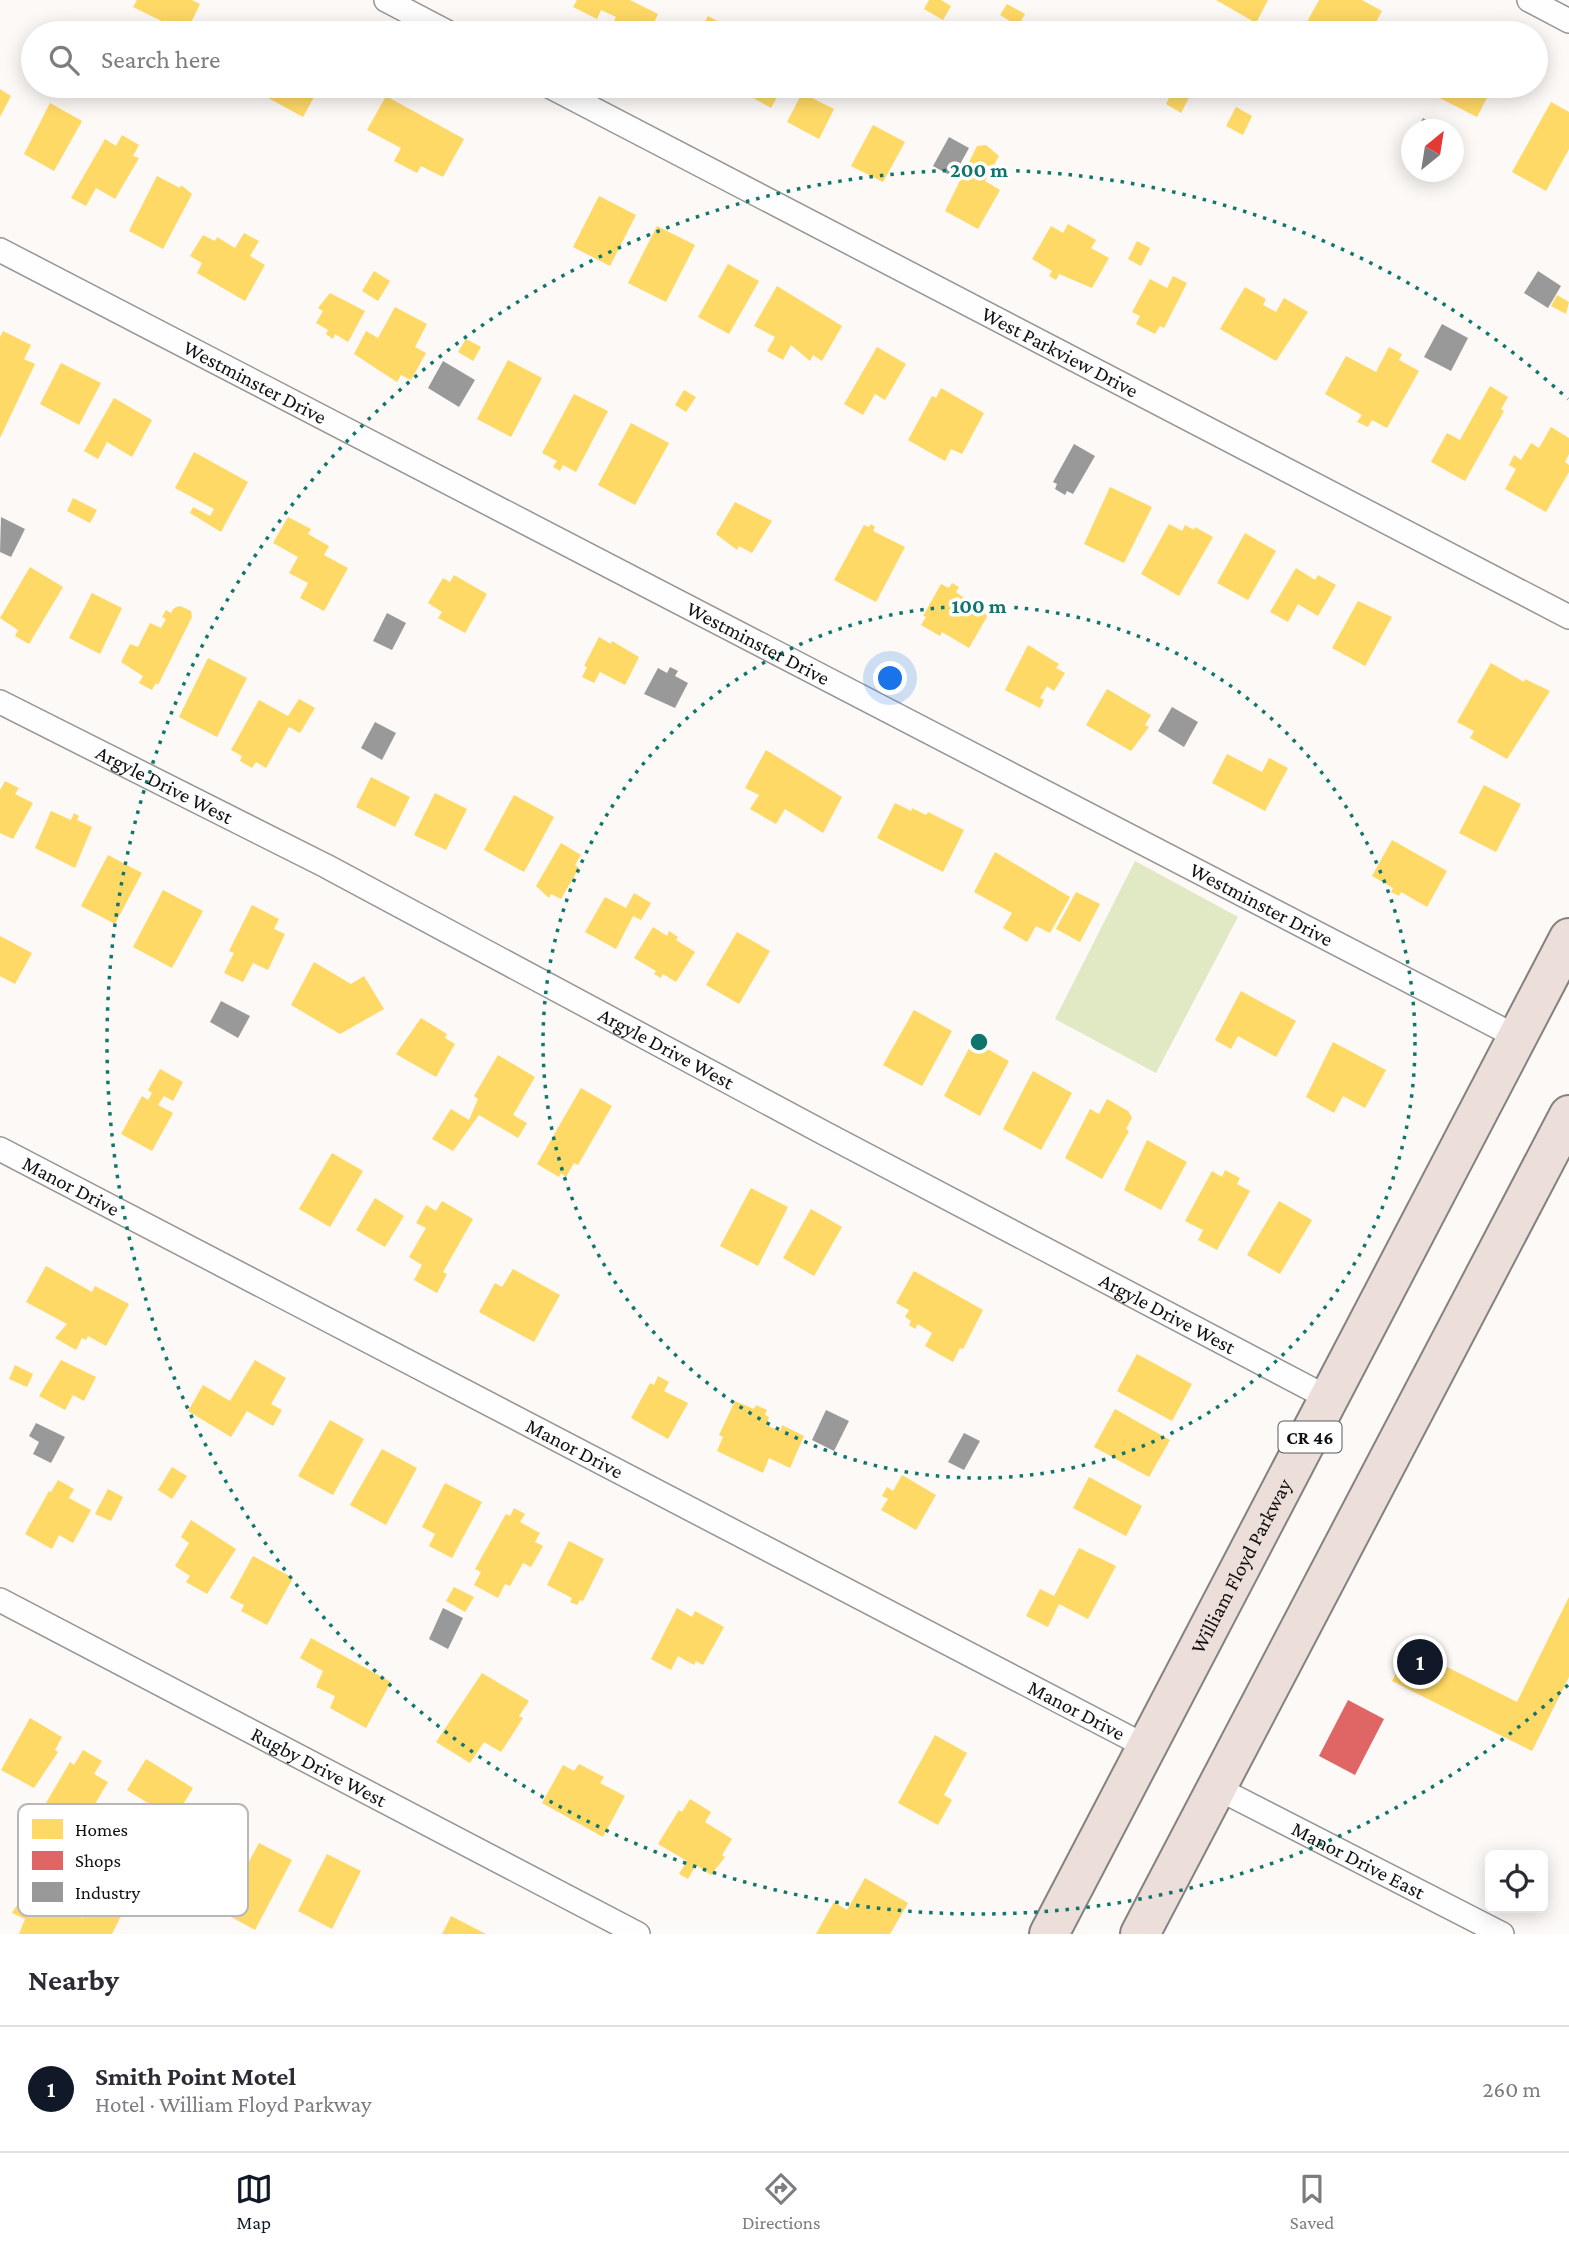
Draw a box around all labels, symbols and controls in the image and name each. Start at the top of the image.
search box [21,21,1548,98]
icon: search [45,41,83,79]
text: Search here [101,45,220,74]
north arrow [1401,119,1464,182]
text: 200 m [950,158,1008,182]
street label: West Parkview Drive [978,301,1142,403]
street label: Westminster Drive [179,335,330,429]
text: 100 m [951,594,1007,618]
street label: Westminster Drive [682,596,834,690]
your location [873,661,907,695]
street label: Argyle Drive West [92,740,238,830]
street label: Westminster Drive [1186,857,1337,951]
street label: Argyle Drive West [594,1002,739,1095]
centre of rings [967,1030,991,1054]
street label: Manor Drive [18,1151,123,1221]
street label: Argyle Drive West [1095,1268,1240,1360]
street label: Manor Drive [522,1413,627,1484]
road number: CR 46 [1278,1422,1342,1452]
street label: William Floyd Parkway [1186,1474,1297,1658]
pin: 1 [1397,1636,1443,1688]
street label: Manor Drive [1024,1675,1129,1745]
street label: Rugby Drive West [247,1722,392,1813]
legend [18,1804,248,1916]
street label: Manor Drive East [1288,1816,1430,1905]
text: Homes [75,1819,128,1840]
text: Shops [75,1850,121,1871]
map controls [1485,1850,1548,1913]
button: locate [1485,1850,1548,1913]
text: Industry [75,1882,141,1903]
text: Nearby [28,1963,119,1996]
text: Smith Point Motel [95,2062,296,2091]
text: 1 [47,2076,55,2102]
text: 260 m [1483,2076,1541,2102]
text: Hotel · William Floyd Parkway [95,2091,372,2117]
tab: Map [235,2170,273,2233]
tab: Directions [742,2170,821,2233]
tab: Saved [1290,2170,1334,2233]

